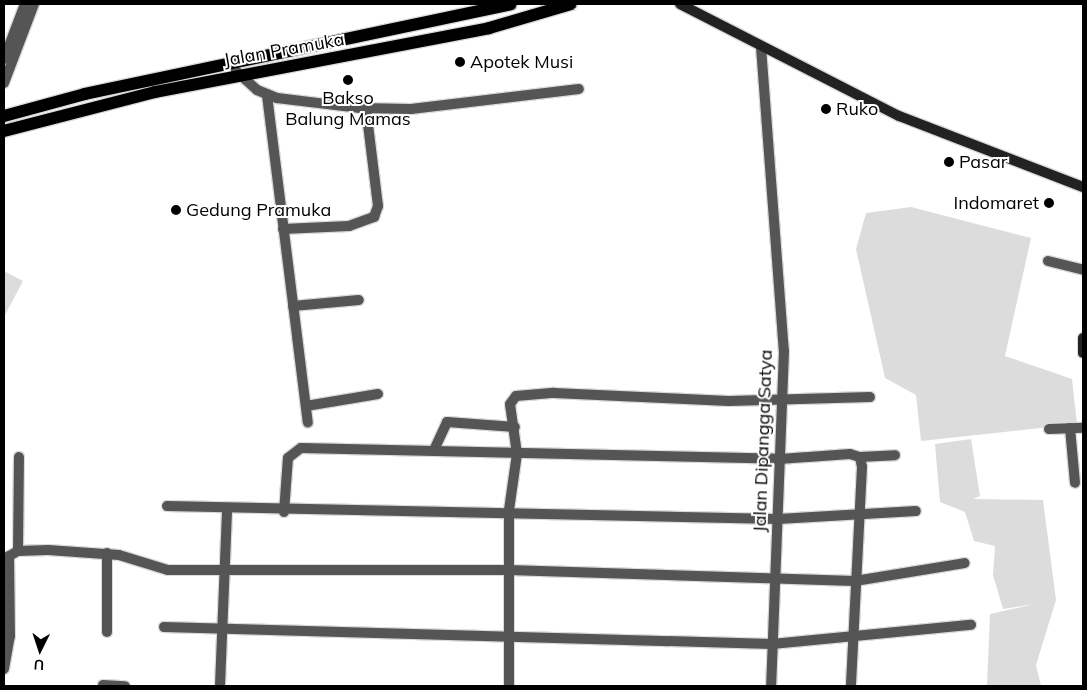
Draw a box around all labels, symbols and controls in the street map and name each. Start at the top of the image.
street label: Jalan Pramuka [222,29,346,71]
place label: Apotek Musi [470,51,573,73]
marker: Apotek Musi [454,56,466,68]
marker: Bakso Balung Mamas [342,74,354,86]
place label: Bakso Balung Mamas [285,88,411,130]
place label: Ruko [836,98,878,120]
marker: Ruko [820,103,832,115]
place label: Pasar [959,151,1007,173]
marker: Pasar [943,156,955,168]
place label: Indomaret [954,192,1039,214]
marker: Indomaret [1043,197,1055,209]
place label: Gedung Pramuka [186,199,331,221]
marker: Gedung Pramuka [170,204,182,216]
street label: Jalan Dipangga Satya [749,349,777,533]
north arrow [15,625,65,675]
text: U [33,656,45,674]

